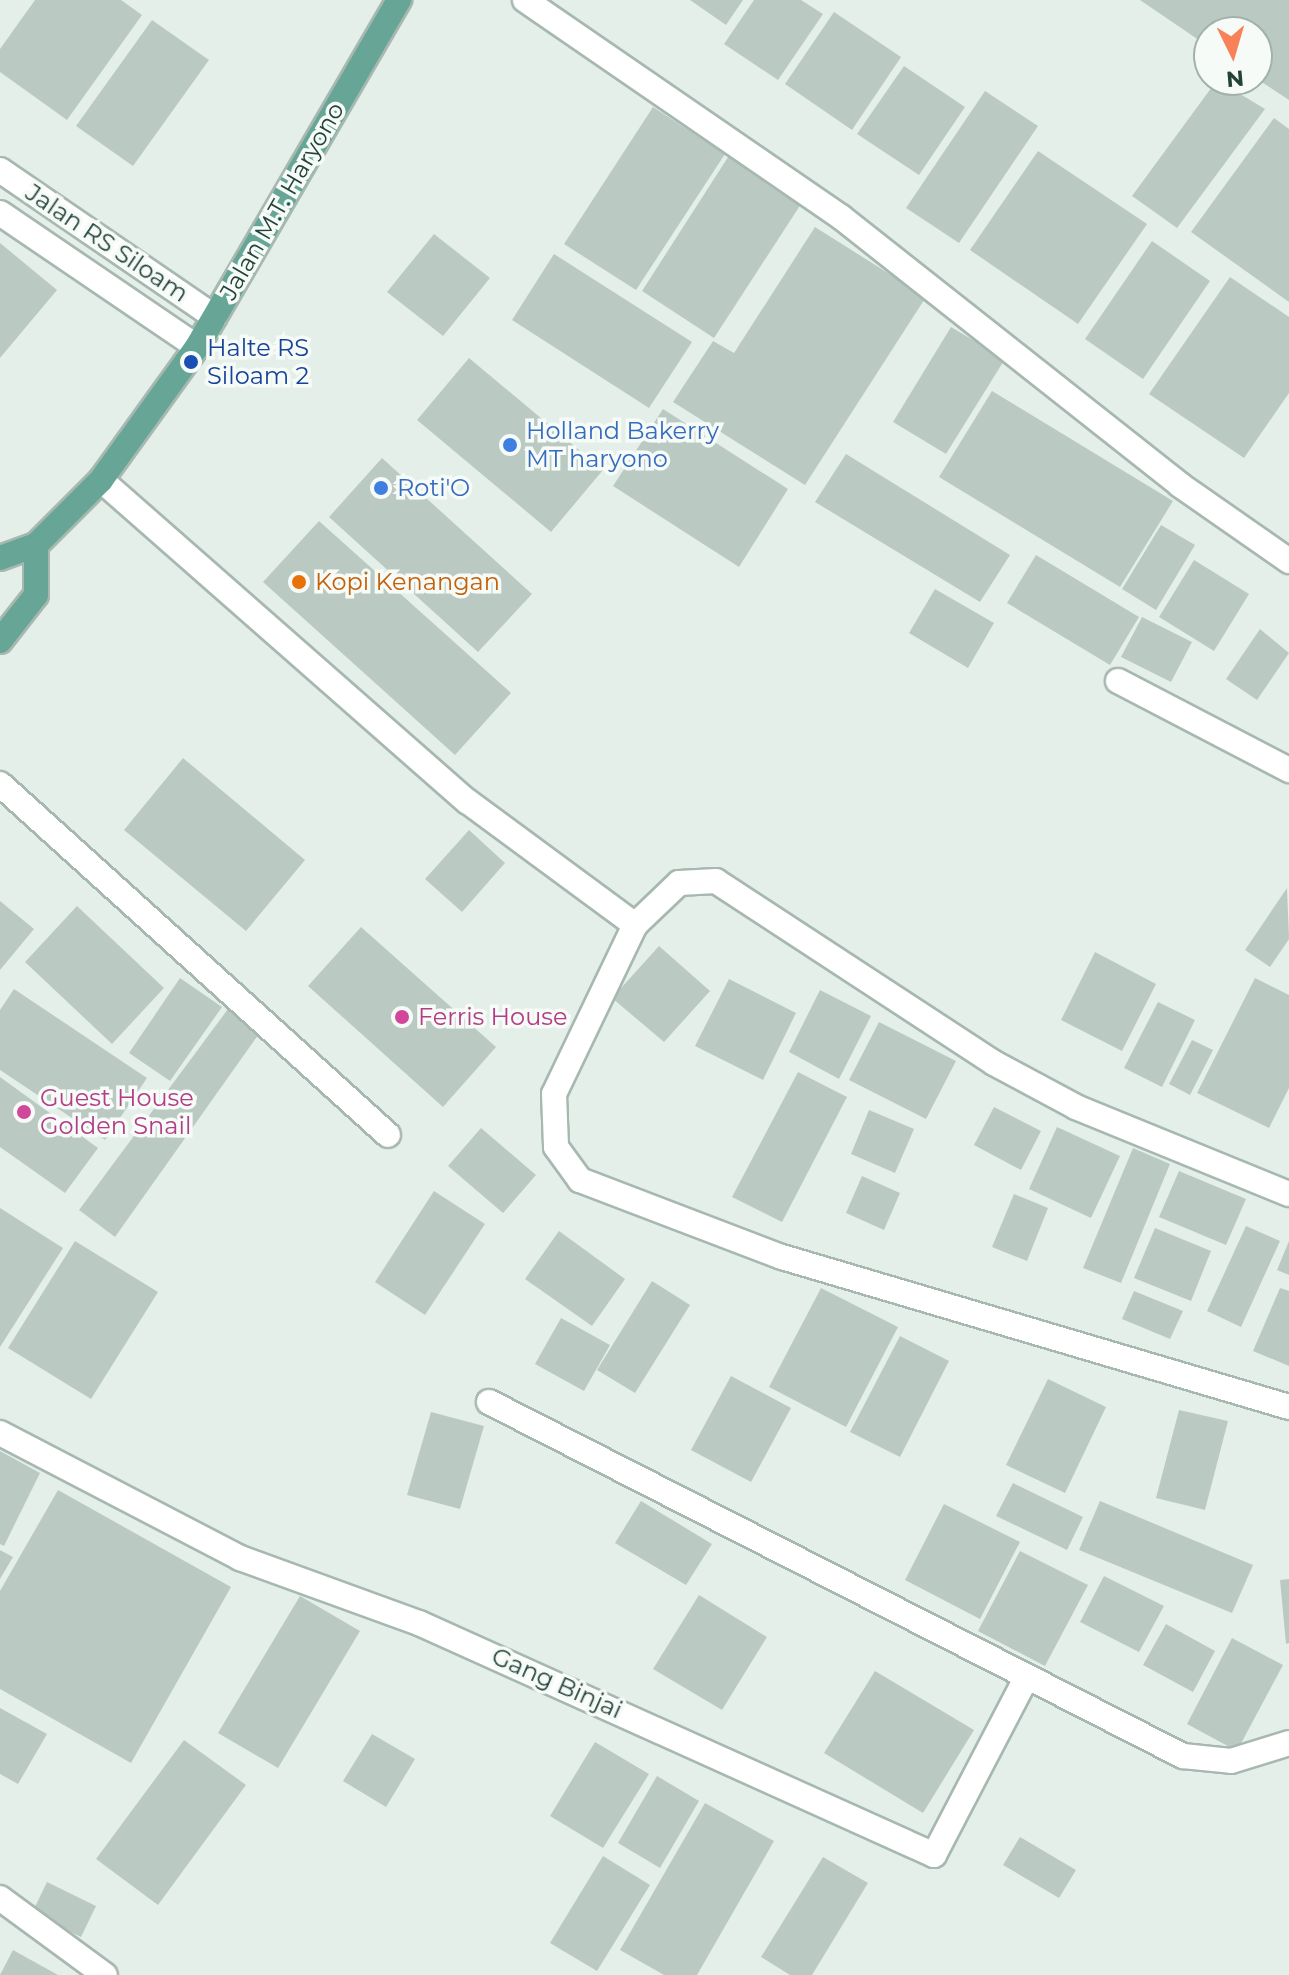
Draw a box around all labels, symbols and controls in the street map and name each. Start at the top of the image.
north arrow [1193,16,1273,96]
text: N [1225,64,1245,93]
street label: Jalan M.T. Haryono [214,97,350,305]
street label: Jalan RS Siloam [20,178,194,308]
place label: Halte RS Siloam 2 [207,334,309,390]
marker: Halte RS Siloam 2 [182,353,200,371]
place label: Holland Bakerry MT haryono [526,417,719,473]
marker: Holland Bakerry MT haryono [501,436,519,454]
place label: Roti'O [397,474,470,502]
marker: Roti'O [372,479,390,497]
place label: Kopi Kenangan [315,568,500,596]
marker: Kopi Kenangan [290,573,308,591]
place label: Ferris House [418,1003,567,1031]
marker: Ferris House [393,1008,411,1026]
place label: Guest House Golden Snail [40,1084,194,1140]
marker: Guest House Golden Snail [15,1103,33,1121]
street label: Gang Binjai [487,1641,627,1725]

